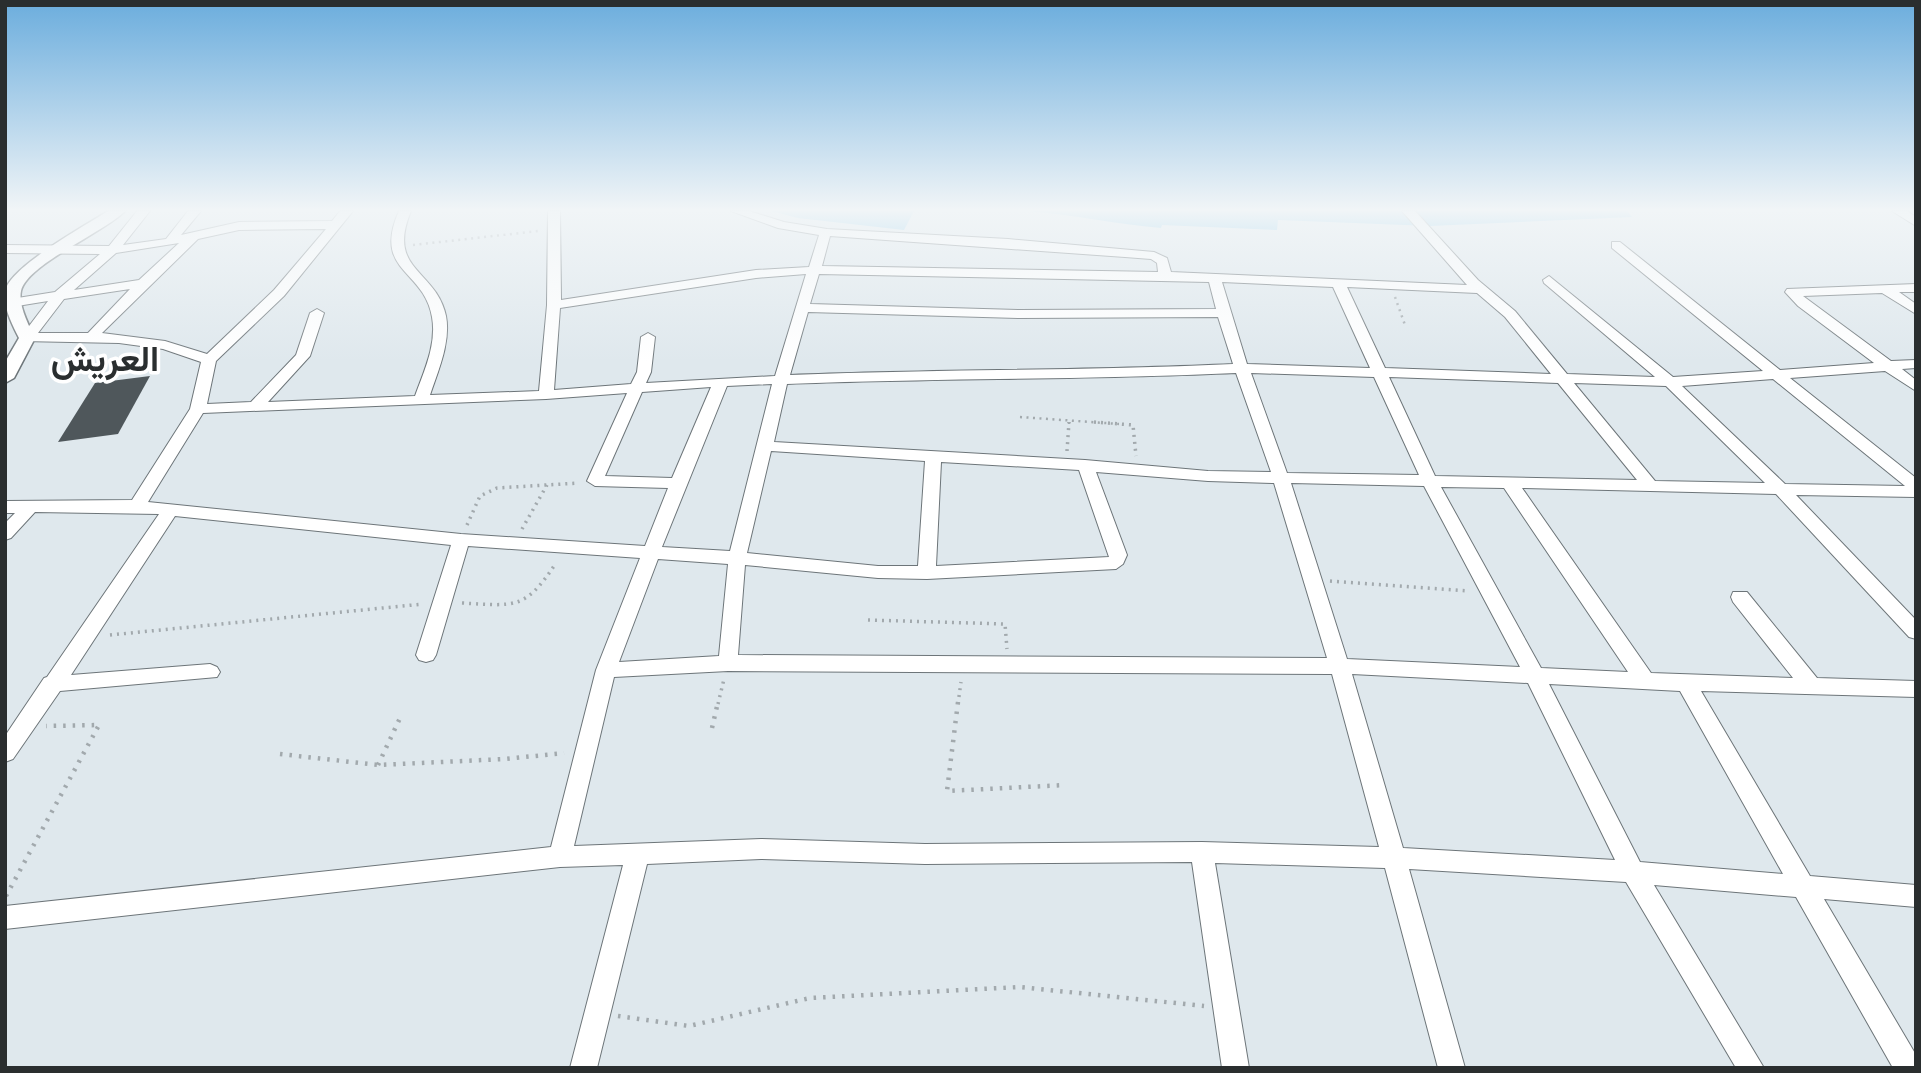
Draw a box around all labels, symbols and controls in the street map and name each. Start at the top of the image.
district label: العريش [51,336,159,383]

